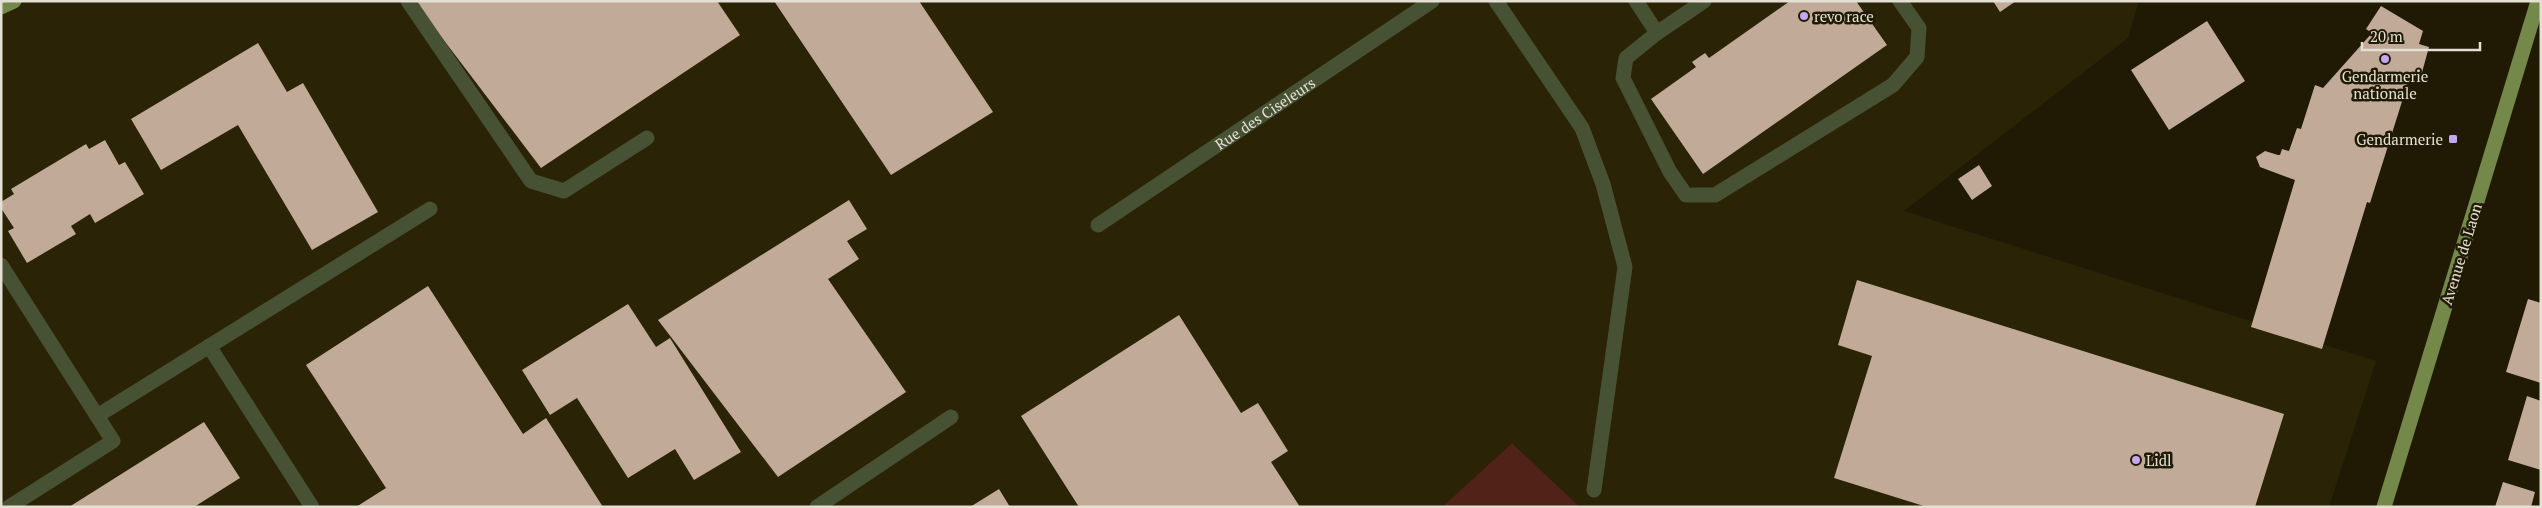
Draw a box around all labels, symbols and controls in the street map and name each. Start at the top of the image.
place label: revo race [1814,6,1874,26]
marker: revo race [1798,10,1810,22]
scale bar [2362,20,2480,52]
text: 20 m [2370,26,2403,46]
marker: Gendarmerie nationale [2379,53,2391,65]
place label: Gendarmerie nationale [2342,66,2428,103]
street label: Rue des Ciseleurs [1211,72,1319,154]
place label: Gendarmerie [2356,129,2443,149]
marker: Gendarmerie [2447,133,2459,145]
street label: Avenue de Laon [2436,201,2486,307]
place label: Lidl [2146,450,2172,470]
marker: Lidl [2130,454,2142,466]

